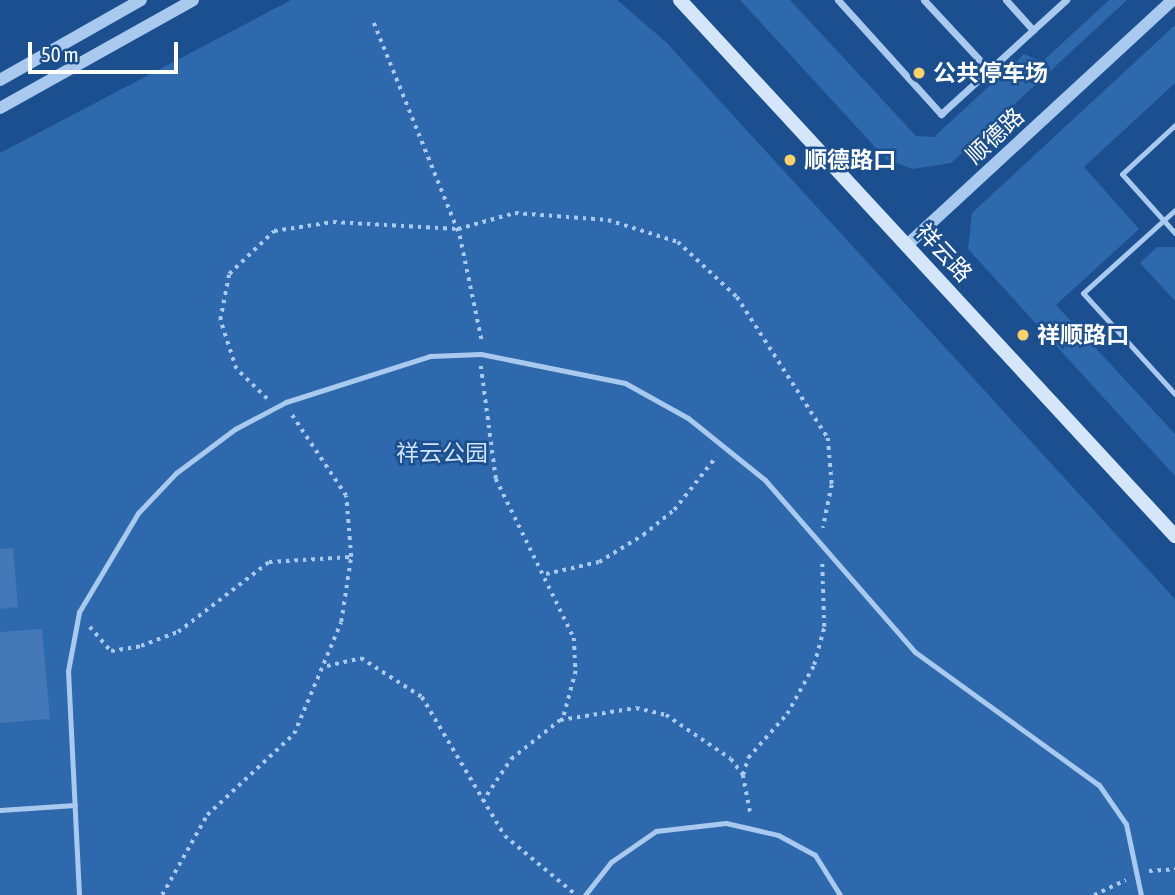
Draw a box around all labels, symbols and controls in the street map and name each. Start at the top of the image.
scale bar [32,28,182,72]
text: 50 m [41,42,79,66]
place label: 公共停车场 [933,59,1048,87]
marker: 公共停车场 [911,65,927,81]
street label: 顺德路 [960,102,1030,170]
place label: 顺德路口 [804,146,896,174]
marker: 顺德路口 [782,152,798,168]
street label: 祥云路 [910,218,978,288]
place label: 祥顺路口 [1037,321,1129,349]
marker: 祥顺路口 [1015,327,1031,343]
park label: 祥云公园 [396,439,488,467]

